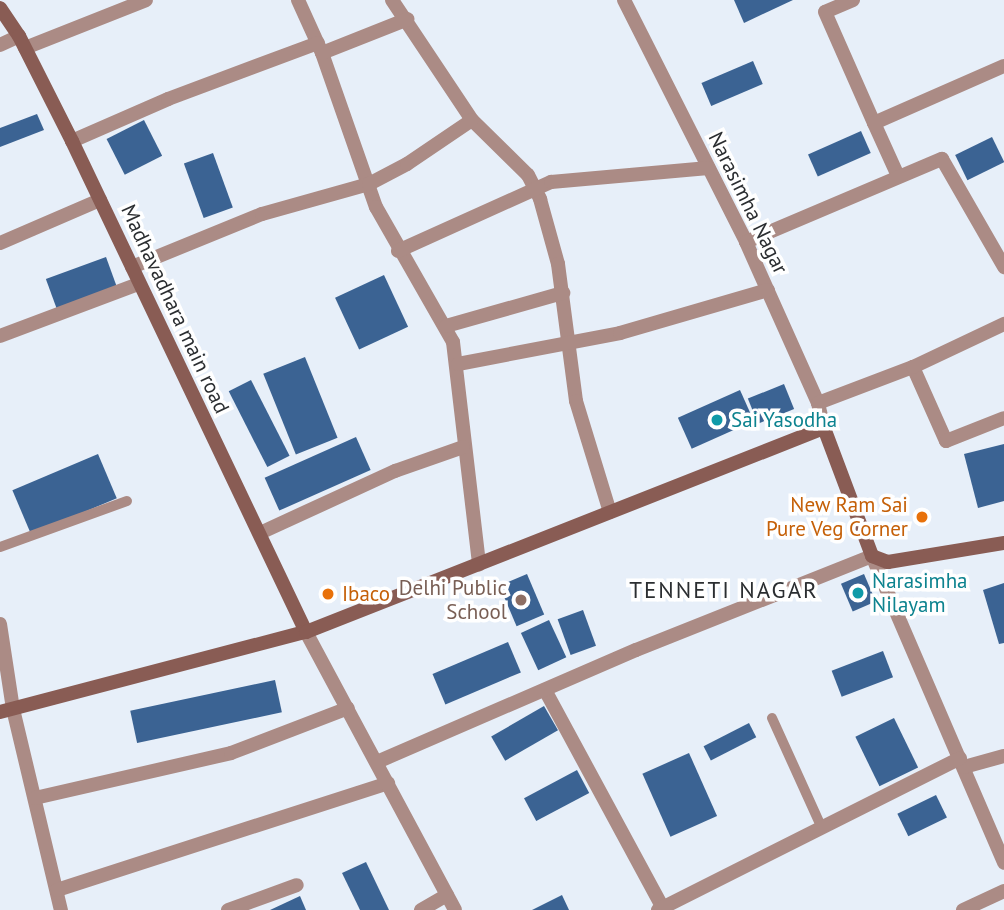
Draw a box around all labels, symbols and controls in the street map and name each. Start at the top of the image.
street label: Narasimha Nagar [703,128,793,278]
street label: Madhavadhara main road [116,201,234,417]
place label: Sai Yasodha [731,407,838,433]
marker: Sai Yasodha [709,412,725,428]
place label: New Ram Sai Pure Veg Corner [765,492,908,542]
marker: New Ram Sai Pure Veg Corner [914,509,930,525]
place label: Narasimha Nilayam [872,568,968,618]
place label: Delhi Public School [399,575,507,625]
district label: TENNETI NAGAR [631,576,817,604]
place label: Ibaco [342,581,390,607]
marker: Narasimha Nilayam [850,585,866,601]
marker: Ibaco [320,586,336,602]
marker: Delhi Public School [513,592,529,608]

